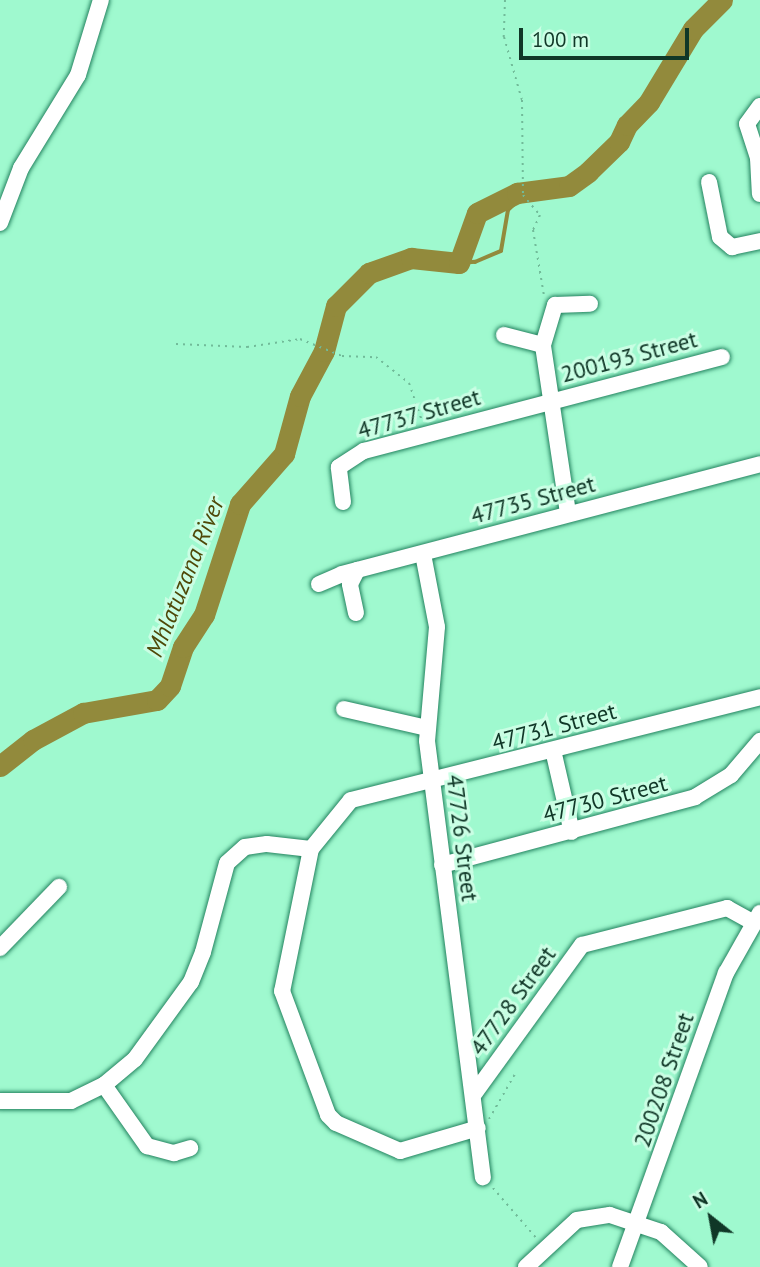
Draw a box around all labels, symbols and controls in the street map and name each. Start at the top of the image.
scale bar [522,14,692,58]
text: 100 m [532,26,589,53]
street label: 200193 Street [558,326,700,388]
street label: 47737 Street [354,383,484,445]
street label: 47735 Street [468,470,598,530]
water label: Mhlatuzana River [140,493,230,661]
street label: 47731 Street [489,697,619,757]
street label: 47730 Street [540,769,670,829]
street label: 47726 Street [441,773,483,903]
street label: 47728 Street [464,941,562,1061]
street label: 200208 Street [628,1009,700,1151]
north arrow [676,1183,746,1253]
text: N [689,1187,712,1214]

